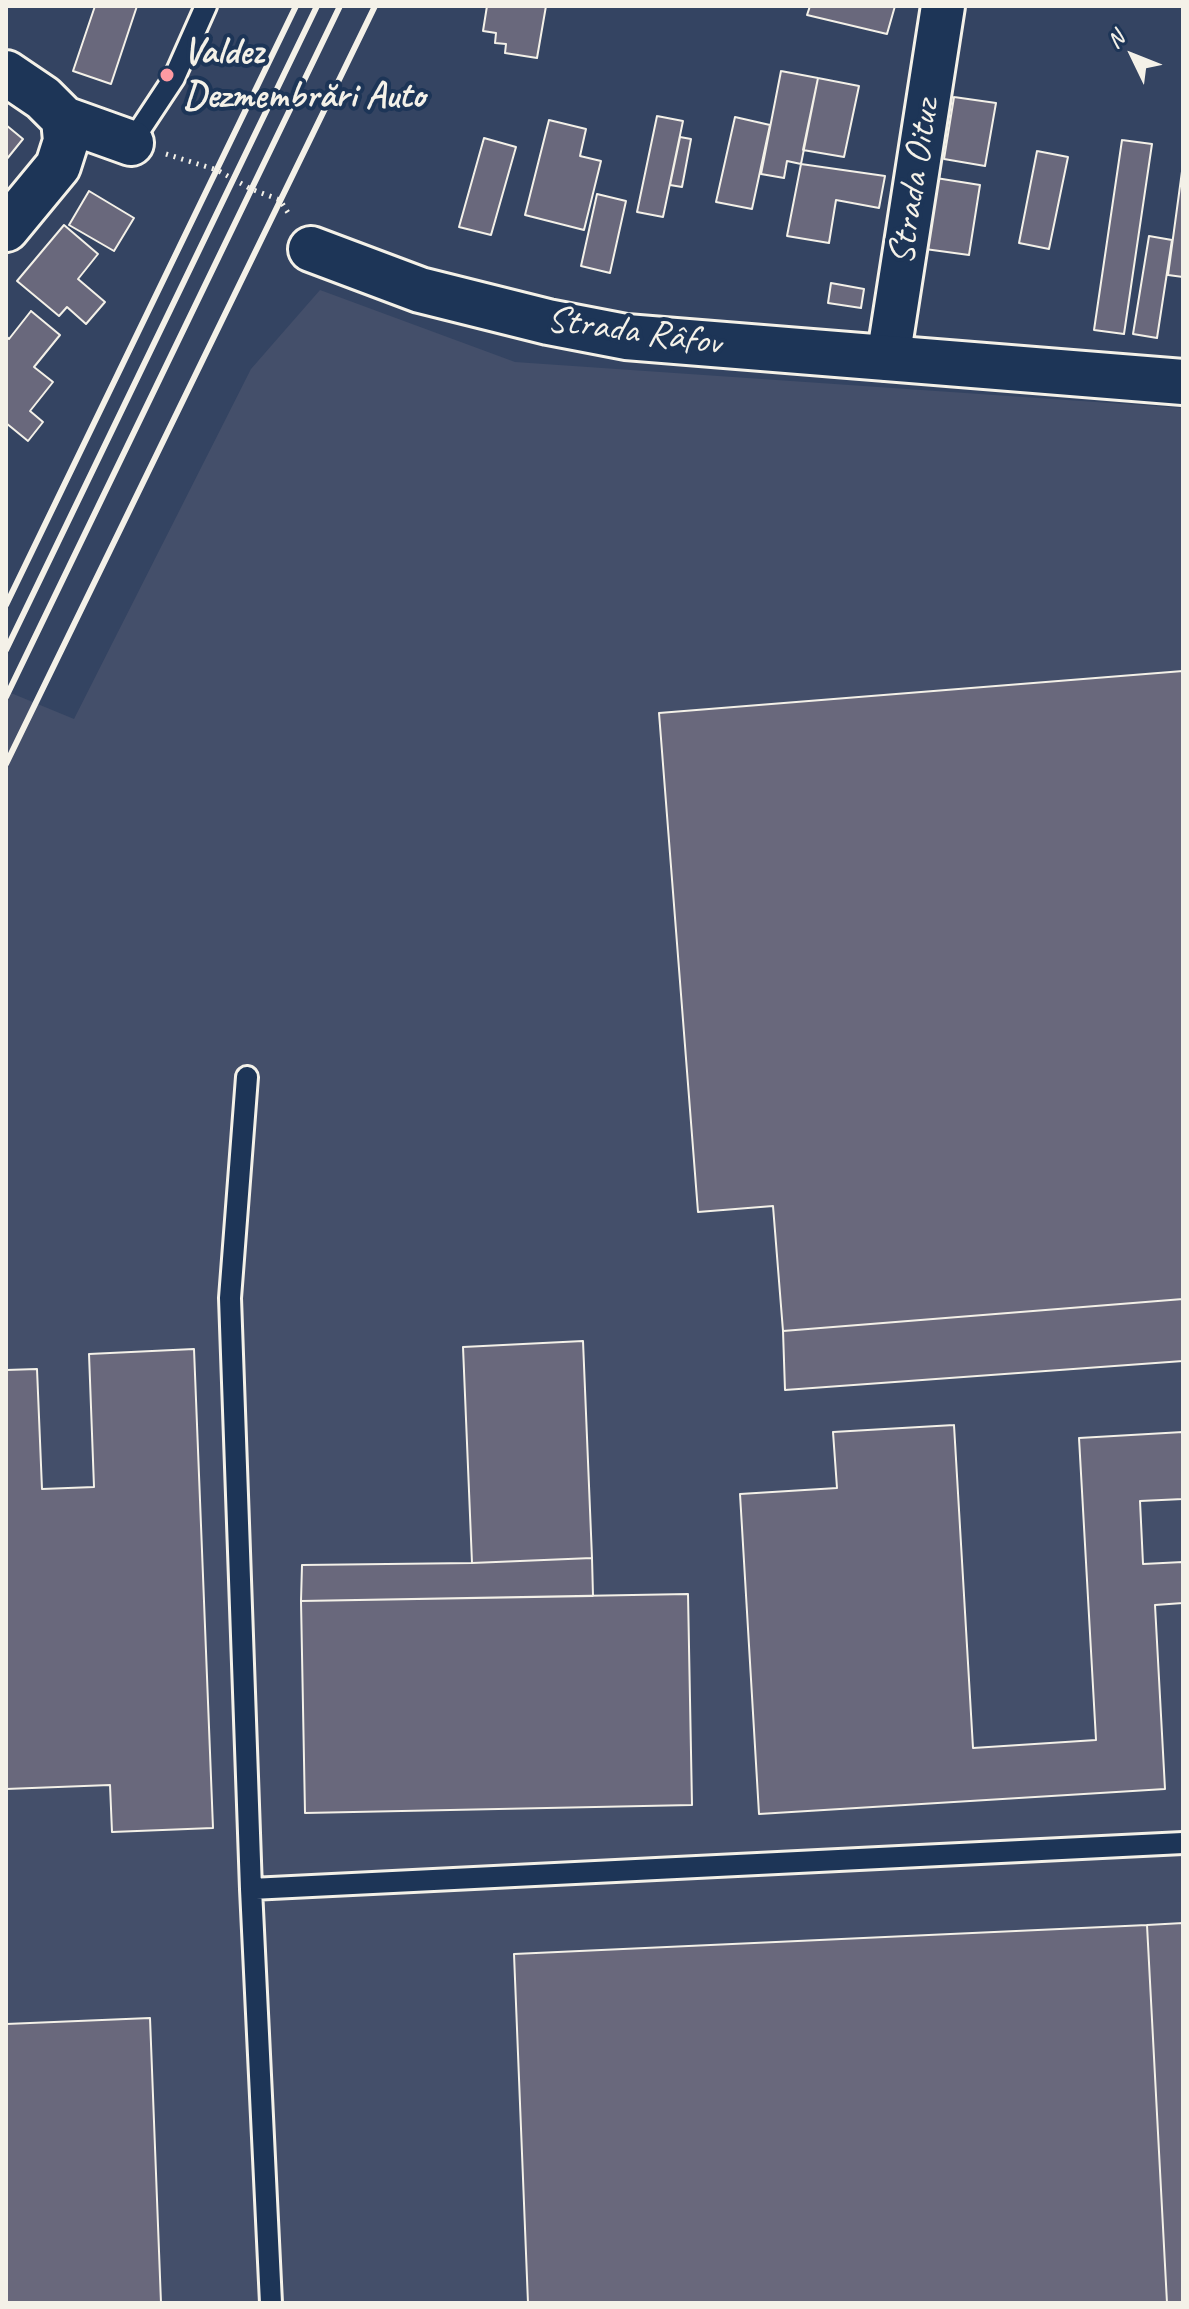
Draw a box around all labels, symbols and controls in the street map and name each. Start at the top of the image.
north arrow [1093,16,1173,96]
text: N [1101,25,1130,54]
place label: Valdez Dezmembrări Auto [183,30,425,120]
marker: Valdez Dezmembrări Auto [158,66,176,84]
street label: Strada Oituz [879,96,951,268]
street label: Strada Râfov [544,297,724,367]

